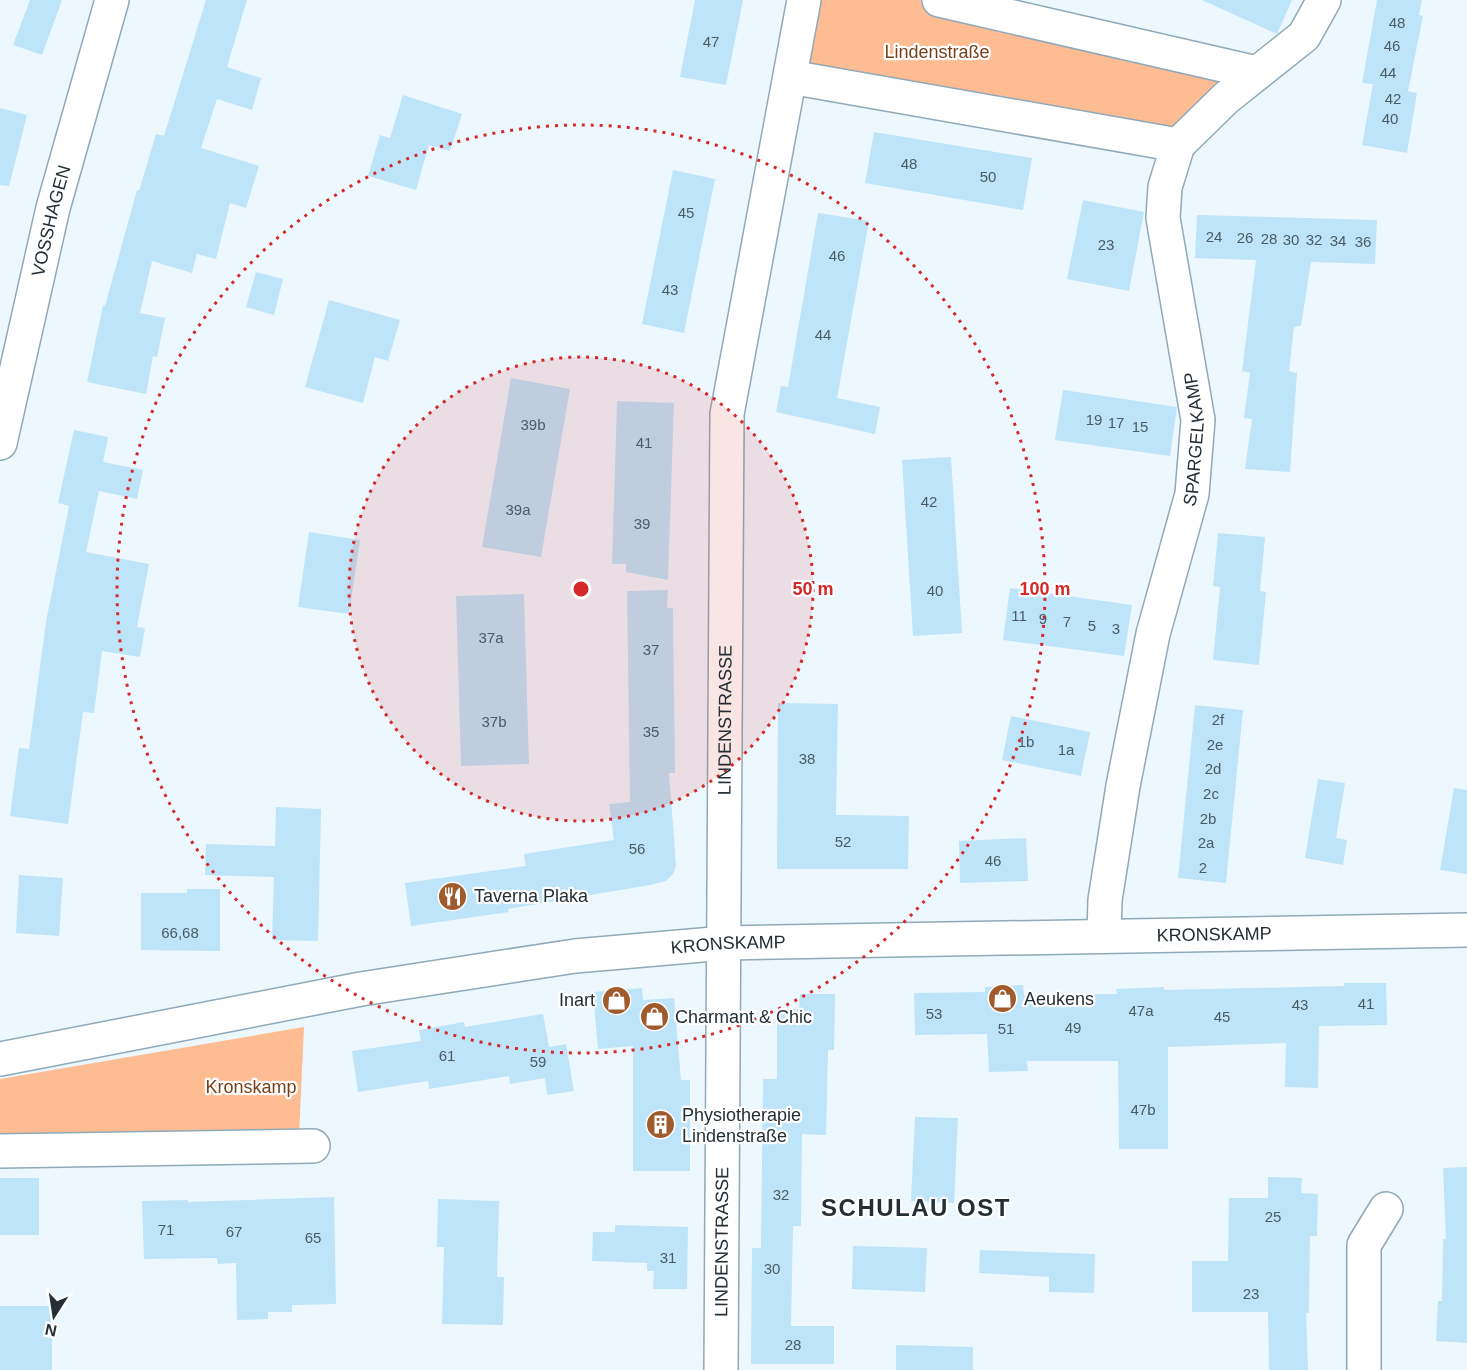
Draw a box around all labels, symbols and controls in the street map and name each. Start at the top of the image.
house number: 48 [1389,14,1405,31]
house number: 47 [703,33,719,50]
house number: 46 [1384,37,1400,54]
park label: Lindenstraße [884,42,990,62]
house number: 44 [1380,64,1396,81]
house number: 42 [1385,90,1401,107]
house number: 40 [1382,110,1398,127]
house number: 48 [901,155,917,172]
street label: VOSSHAGEN [28,163,75,278]
house number: 50 [980,168,996,185]
house number: 45 [678,204,694,221]
house number: 24 [1206,228,1222,245]
house number: 26 [1237,229,1253,246]
house number: 28 [1261,230,1277,247]
house number: 30 [1283,231,1299,248]
house number: 32 [1306,231,1322,248]
house number: 34 [1330,232,1346,249]
house number: 36 [1355,233,1371,250]
house number: 23 [1098,236,1114,253]
house number: 46 [829,247,845,264]
house number: 43 [662,281,678,298]
house number: 44 [815,326,831,343]
street label: SPARGELKAMP [1179,371,1208,508]
house number: 19 [1086,411,1102,428]
house number: 17 [1108,414,1124,431]
house number: 39b [520,416,546,433]
house number: 15 [1132,418,1148,435]
house number: 41 [636,434,652,451]
house number: 42 [921,493,937,510]
house number: 39a [505,501,531,518]
house number: 39 [634,515,650,532]
centre of rings [571,579,591,599]
text: 50 m [792,579,834,599]
text: 100 m [1019,579,1071,599]
house number: 40 [927,582,943,599]
house number: 11 [1011,607,1027,624]
house number: 9 [1039,610,1047,627]
house number: 7 [1063,613,1071,630]
house number: 5 [1088,617,1096,634]
house number: 3 [1112,620,1120,637]
house number: 37a [478,629,504,646]
house number: 37 [643,641,659,658]
street label: LINDENSTRASSE [715,645,736,795]
house number: 2f [1212,711,1225,728]
house number: 37b [481,713,507,730]
house number: 35 [643,723,659,740]
house number: 1b [1018,733,1034,750]
house number: 2e [1207,736,1223,753]
house number: 1a [1058,741,1075,758]
house number: 38 [799,750,815,767]
house number: 2d [1205,760,1221,777]
house number: 2c [1203,785,1219,802]
house number: 2b [1200,810,1216,827]
house number: 52 [835,833,851,850]
house number: 2a [1198,834,1215,851]
house number: 56 [629,840,645,857]
house number: 46 [985,852,1001,869]
house number: 2 [1199,859,1207,876]
restaurant icon: Taverna Plaka [437,880,469,912]
place label: Taverna Plaka [474,886,589,906]
street label: KRONSKAMP [1156,923,1272,945]
house number: 66,68 [161,924,199,941]
street label: KRONSKAMP [670,932,786,958]
shop icon: Aeukens [987,983,1019,1015]
shop icon: Inart [600,984,632,1016]
place label: Aeukens [1024,989,1094,1009]
place label: Inart [559,990,595,1010]
house number: 41 [1358,995,1374,1012]
house number: 43 [1292,996,1308,1013]
shop icon: Charmant & Chic [638,1001,670,1033]
house number: 47a [1128,1002,1154,1019]
house number: 53 [926,1005,942,1022]
place label: Charmant & Chic [675,1007,812,1027]
house number: 45 [1214,1008,1230,1025]
house number: 49 [1065,1019,1081,1036]
house number: 51 [998,1020,1014,1037]
house number: 61 [439,1047,455,1064]
house number: 59 [530,1053,546,1070]
park label: Kronskamp [205,1077,297,1097]
house number: 47b [1130,1101,1156,1118]
place label: Physiotherapie Lindenstraße [682,1105,801,1146]
building icon: Physiotherapie Lindenstraße [645,1109,677,1141]
street label: LINDENSTRASSE [711,1167,732,1317]
house number: 32 [773,1186,789,1203]
district label: SCHULAU OST [821,1194,1011,1221]
house number: 25 [1265,1208,1281,1225]
house number: 71 [158,1221,174,1238]
house number: 67 [226,1223,242,1240]
house number: 65 [305,1229,321,1246]
house number: 31 [660,1249,676,1266]
house number: 30 [764,1260,780,1277]
house number: 23 [1243,1285,1259,1302]
north arrow [24,1286,84,1346]
text: N [44,1321,58,1340]
house number: 28 [785,1336,801,1353]

